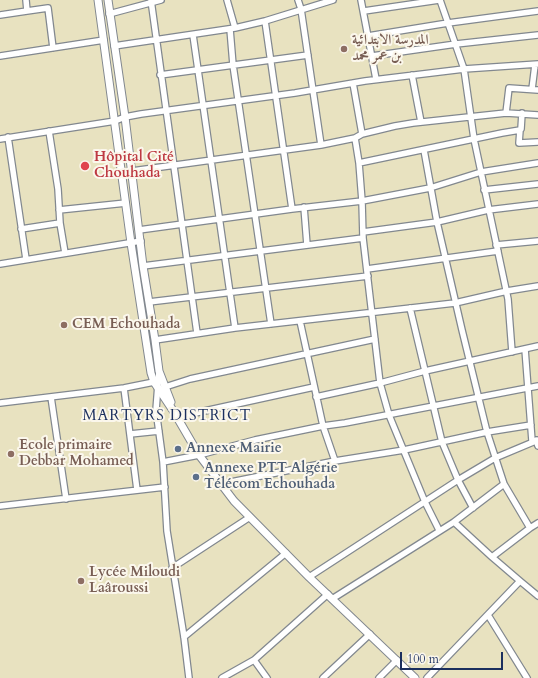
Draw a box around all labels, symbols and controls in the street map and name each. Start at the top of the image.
place label: المدرسة الابتدائية بن عمر محمد [352,33,429,66]
marker: المدرسة الابتدائية بن عمر محمد [339,44,349,54]
place label: Hôpital Cité Chouhada [94,150,174,182]
marker: Hôpital Cité Chouhada [79,160,91,172]
place label: CEM Echouhada [72,317,181,333]
marker: CEM Echouhada [59,320,69,330]
district label: MARTYRS DISTRICT [82,408,252,426]
place label: Ecole primaire Debbar Mohamed [19,438,134,470]
place label: Annexe Mairie [186,441,282,457]
marker: Annexe Mairie [173,444,183,454]
marker: Ecole primaire Debbar Mohamed [6,449,16,459]
place label: Annexe PTT Algérie Télécom Echouhada [204,461,338,494]
marker: Annexe PTT Algérie Télécom Echouhada [191,472,201,482]
place label: Lycée Miloudi Laâroussi [89,565,180,598]
marker: Lycée Miloudi Laâroussi [76,576,86,586]
scale bar [402,644,505,670]
text: 100 m [407,651,439,667]

